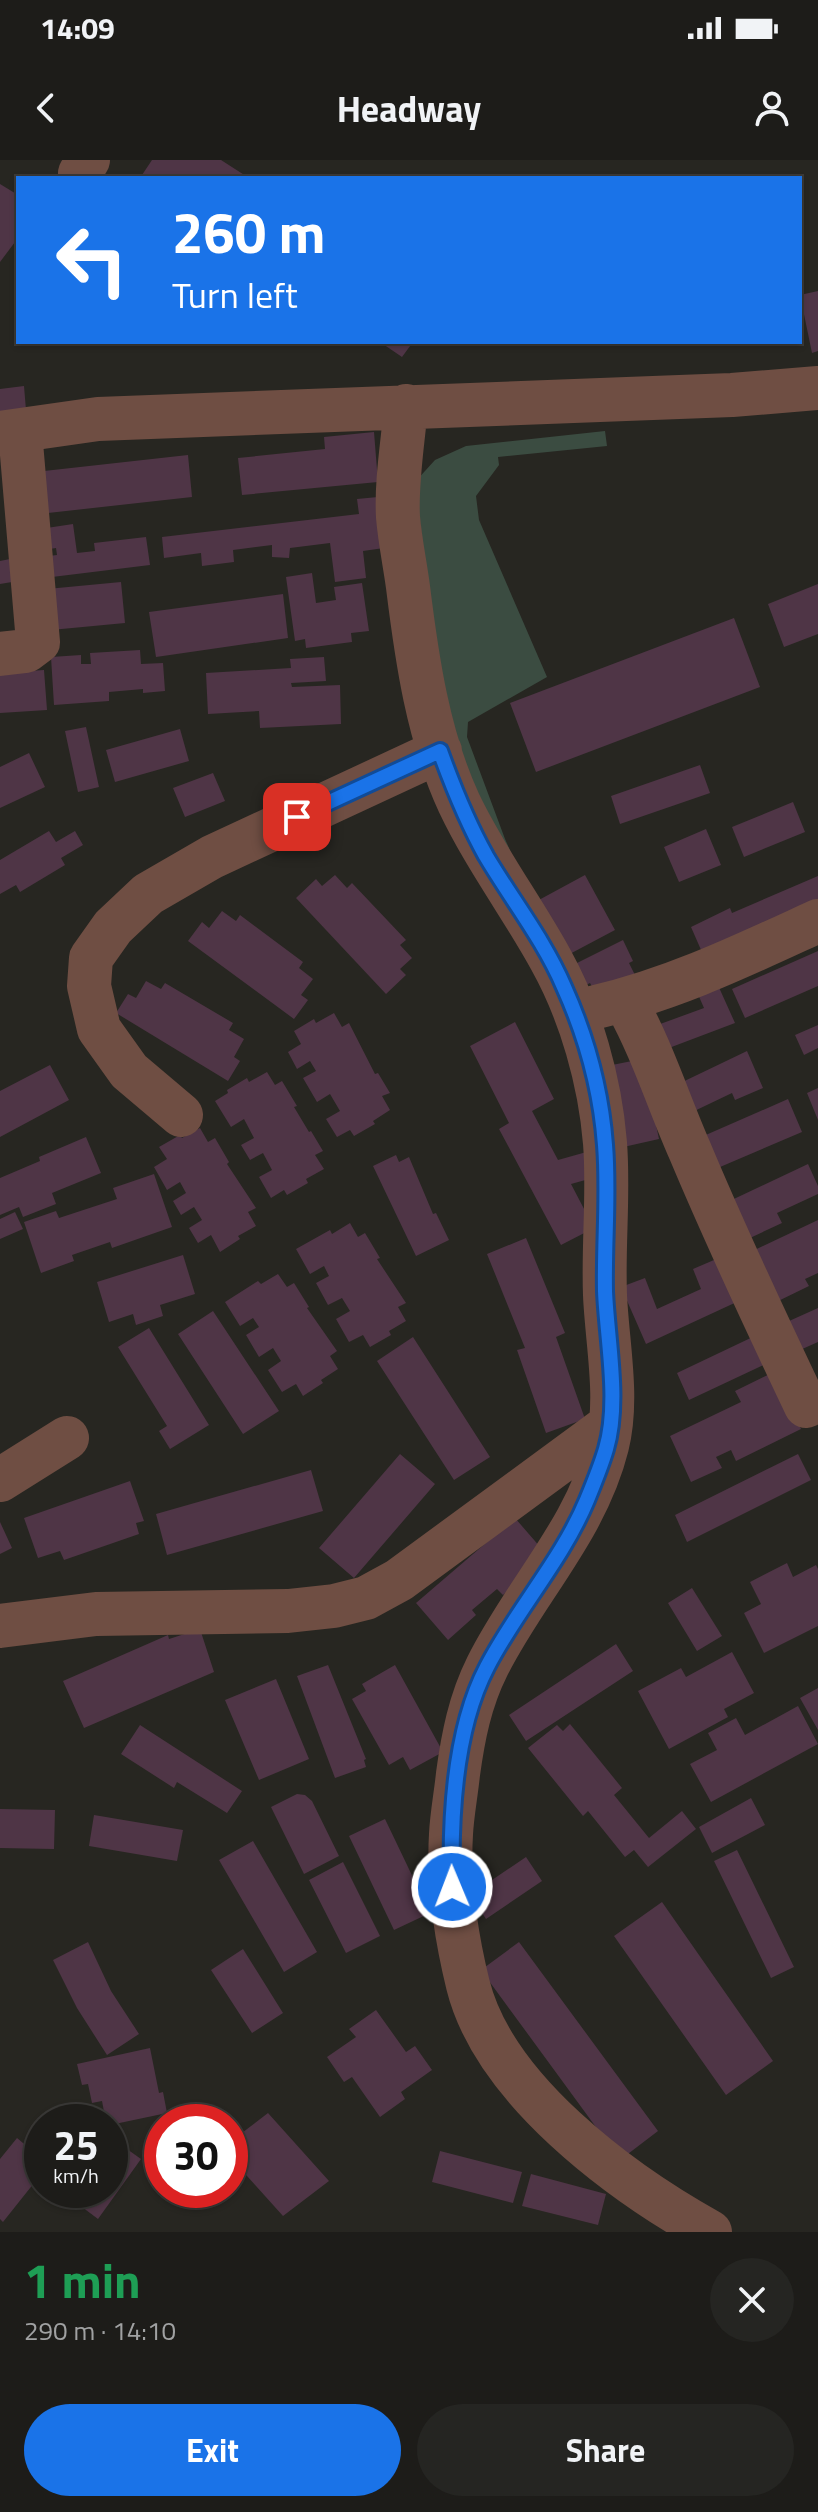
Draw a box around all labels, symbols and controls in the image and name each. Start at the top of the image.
text: 14:09 [40,5,115,51]
text: Headway [337,81,481,136]
icon: back [24,86,68,130]
icon: person [750,86,794,130]
text: 260 m [172,190,325,275]
icon: left [40,208,144,312]
text: Turn left [172,267,298,322]
pin [263,783,331,851]
icon: arrive [275,795,319,839]
position arrow [410,1845,494,1929]
speed limit sign: 30 [144,2104,248,2208]
text: 25 [54,2115,98,2176]
text: km/h [53,2160,99,2191]
text: 1 min [24,2244,141,2317]
button: close [710,2258,794,2342]
text: 290 m · 14:10 [24,2311,176,2350]
button: Exit [24,2404,401,2496]
button: Share [417,2404,794,2496]

